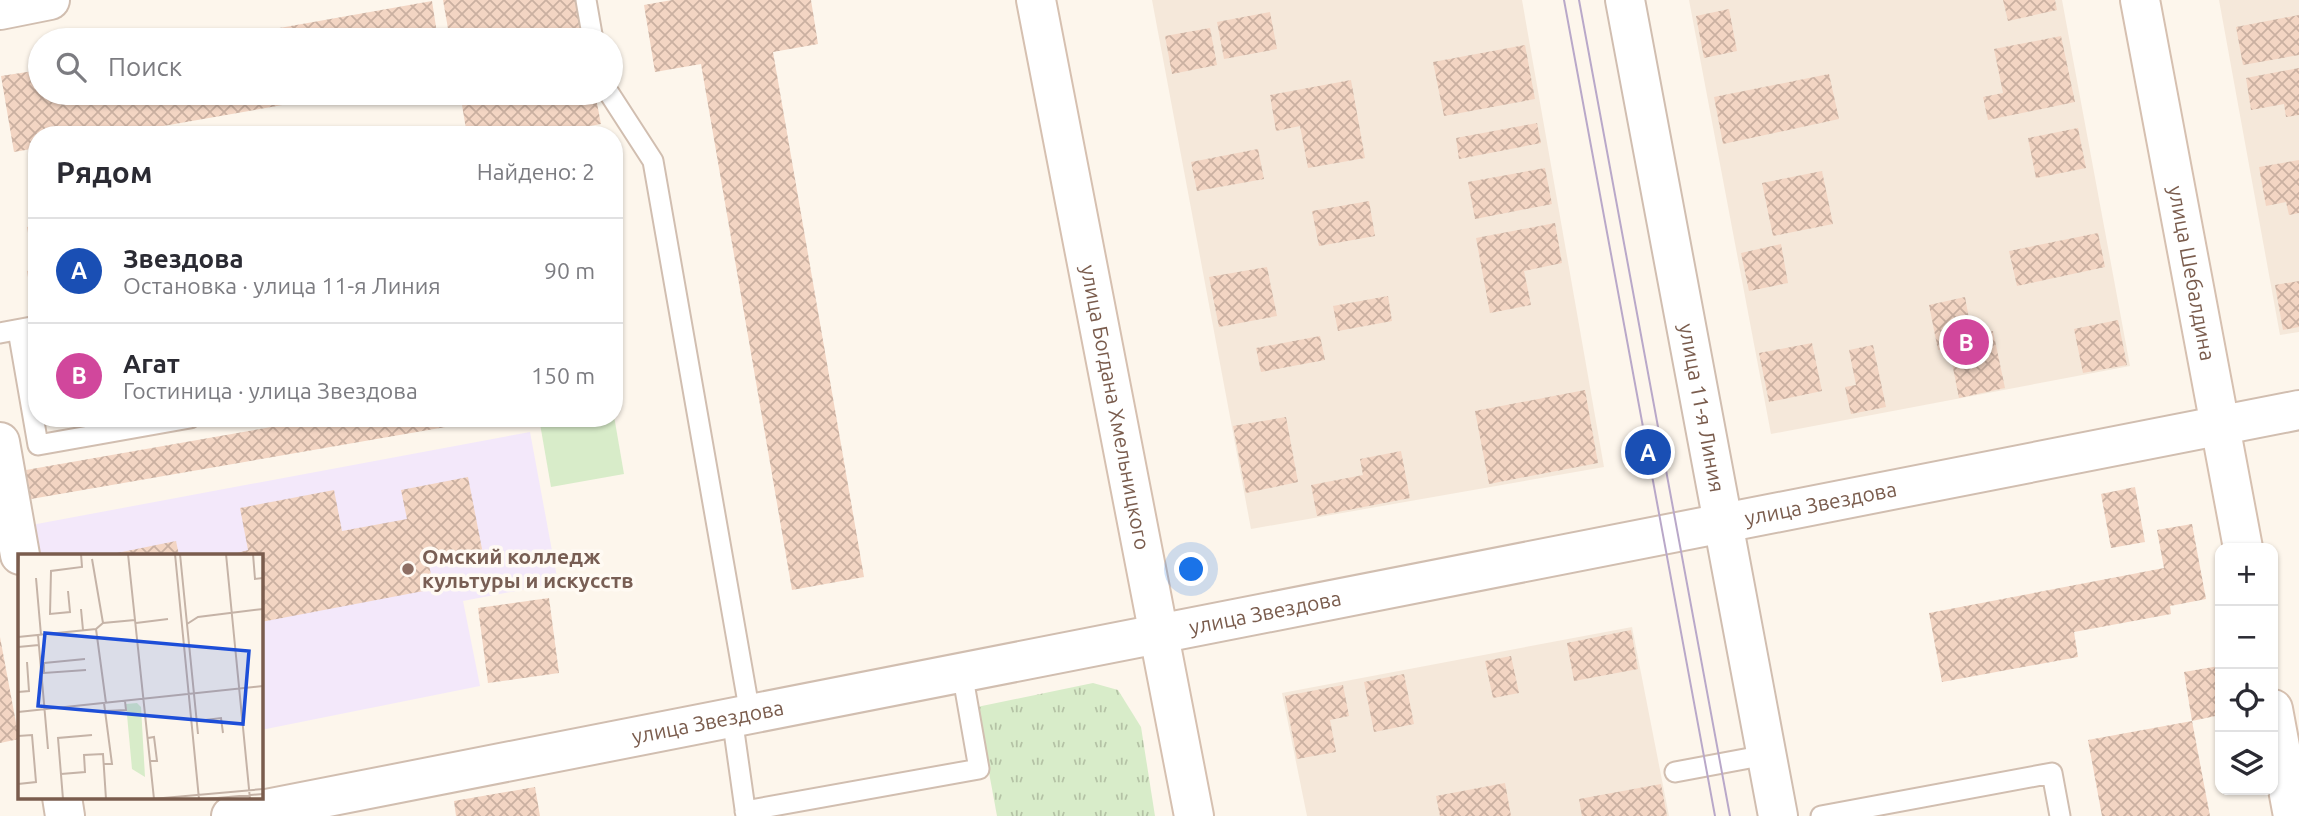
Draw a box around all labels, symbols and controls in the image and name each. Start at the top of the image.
search box [28,28,623,105]
icon: search [52,48,90,86]
text: Поиск [108,52,182,81]
text: Рядом [56,155,152,189]
text: Найдено: 2 [477,159,595,184]
street label: улица Шебалдина [2164,184,2221,362]
text: Звездова [123,244,244,273]
text: A [71,258,87,283]
text: 90 m [544,258,595,283]
street label: улица Богдана Хмельницкого [1077,263,1155,552]
text: Остановка · улица 11-я Линия [123,273,441,298]
pin: B [1943,316,1989,368]
street label: улица 11-я Линия [1675,321,1730,494]
text: Агат [123,349,180,378]
text: B [71,363,87,388]
text: 150 m [531,363,595,388]
text: Гостиница · улица Звездова [123,378,418,403]
pin: A [1625,426,1671,478]
street label: улица Звездова [1742,476,1898,530]
map controls [2215,543,2278,795]
button: + [2215,543,2278,606]
place label: Омский колледж культуры и искусств [422,544,634,592]
your location [1174,552,1208,586]
inset map [18,554,262,798]
marker: Омский колледж культуры и искусств [400,561,416,577]
street label: улица Звездова [1187,585,1343,639]
button: − [2215,606,2278,669]
button: locate [2215,669,2278,732]
street label: улица Звездова [630,695,786,748]
button: layers [2215,732,2278,795]

